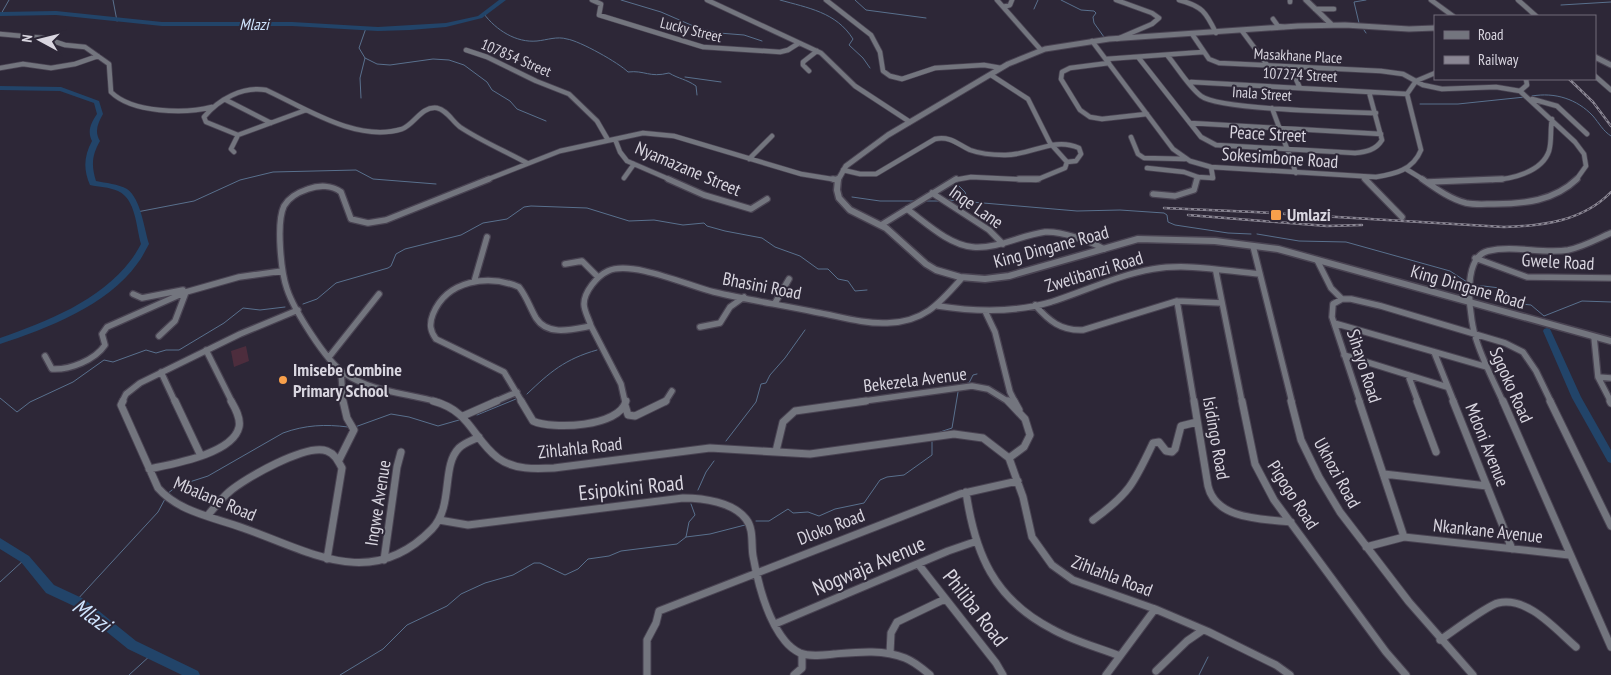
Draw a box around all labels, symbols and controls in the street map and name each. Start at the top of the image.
street label: Lucky Street [658,13,724,46]
water label: Mlazi [239,14,271,34]
north arrow [15,15,65,65]
legend [1434,15,1596,80]
text: Road [1478,25,1504,44]
text: N [18,34,36,43]
street label: 107854 Street [478,34,554,81]
street label: Masakhane Place [1253,44,1343,67]
text: Railway [1478,50,1519,69]
street label: 107274 Street [1262,63,1338,86]
street label: Inala Street [1232,82,1293,105]
street label: Peace Street [1229,120,1307,147]
street label: Nyamazane Street [632,136,745,201]
street label: Sokesimbone Road [1221,142,1339,173]
street label: Inqe Lane [945,180,1008,233]
place label: Umlazi [1287,203,1331,226]
marker: Umlazi [1269,208,1283,222]
street label: King Dingane Road [991,220,1111,273]
street label: Zwelibanzi Road [1042,246,1146,297]
street label: Gwele Road [1521,248,1595,275]
street label: King Dingane Road [1408,259,1528,314]
street label: Bhasini Road [721,267,804,304]
street label: Sihayo Road [1342,326,1387,405]
street label: Sgqoko Road [1485,344,1538,426]
place label: Imisebe Combine Primary School [293,358,402,402]
street label: Bekezela Avenue [862,362,968,397]
marker: Imisebe Combine Primary School [277,374,289,386]
street label: Isidingo Road [1198,395,1235,481]
street label: Mdoni Avenue [1460,400,1515,490]
street label: Zihlahla Road [536,432,623,463]
street label: Ukhozi Road [1309,434,1366,512]
street label: Pigogo Road [1263,456,1324,534]
street label: Ingwe Avenue [359,458,396,548]
street label: Esipokini Road [577,469,685,506]
street label: Mbalane Road [170,471,260,526]
street label: Dloko Road [794,503,868,550]
street label: Nkankane Avenue [1432,513,1544,548]
street label: Nogwaja Avenue [808,530,929,601]
street label: Zihlahla Road [1068,550,1156,601]
street label: Philiba Road [937,564,1014,652]
water label: Mlazi [67,592,119,640]

